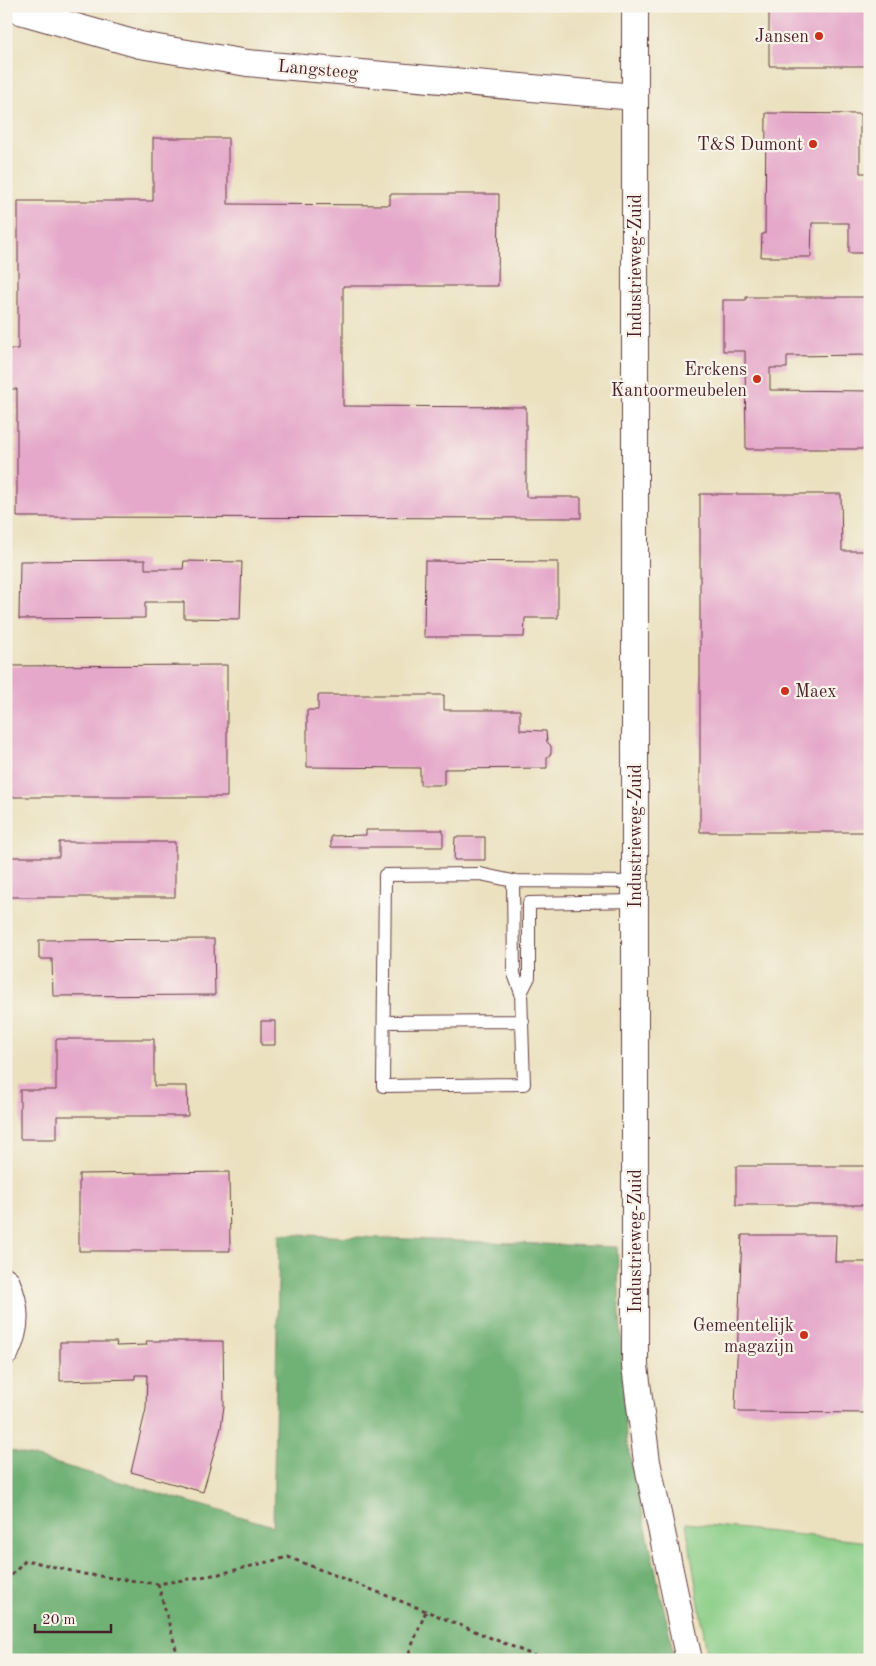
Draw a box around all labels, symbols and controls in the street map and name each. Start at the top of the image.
place label: Jansen [755,28,809,46]
marker: Jansen [813,30,825,42]
street label: Langsteeg [277,58,359,83]
place label: T&S Dumont [697,136,803,154]
marker: T&S Dumont [807,138,819,150]
street label: Industrieweg-Zuid [627,194,645,338]
place label: Erckens Kantoormeubelen [611,361,747,400]
marker: Erckens Kantoormeubelen [751,373,763,385]
place label: Maex [795,683,837,701]
marker: Maex [779,685,791,697]
street label: Industrieweg-Zuid [627,764,645,908]
street label: Industrieweg-Zuid [627,1169,645,1313]
place label: Gemeentelijk magazijn [693,1317,794,1356]
marker: Gemeentelijk magazijn [798,1329,810,1341]
scale bar [35,1601,111,1633]
text: 20 m [42,1613,76,1628]

